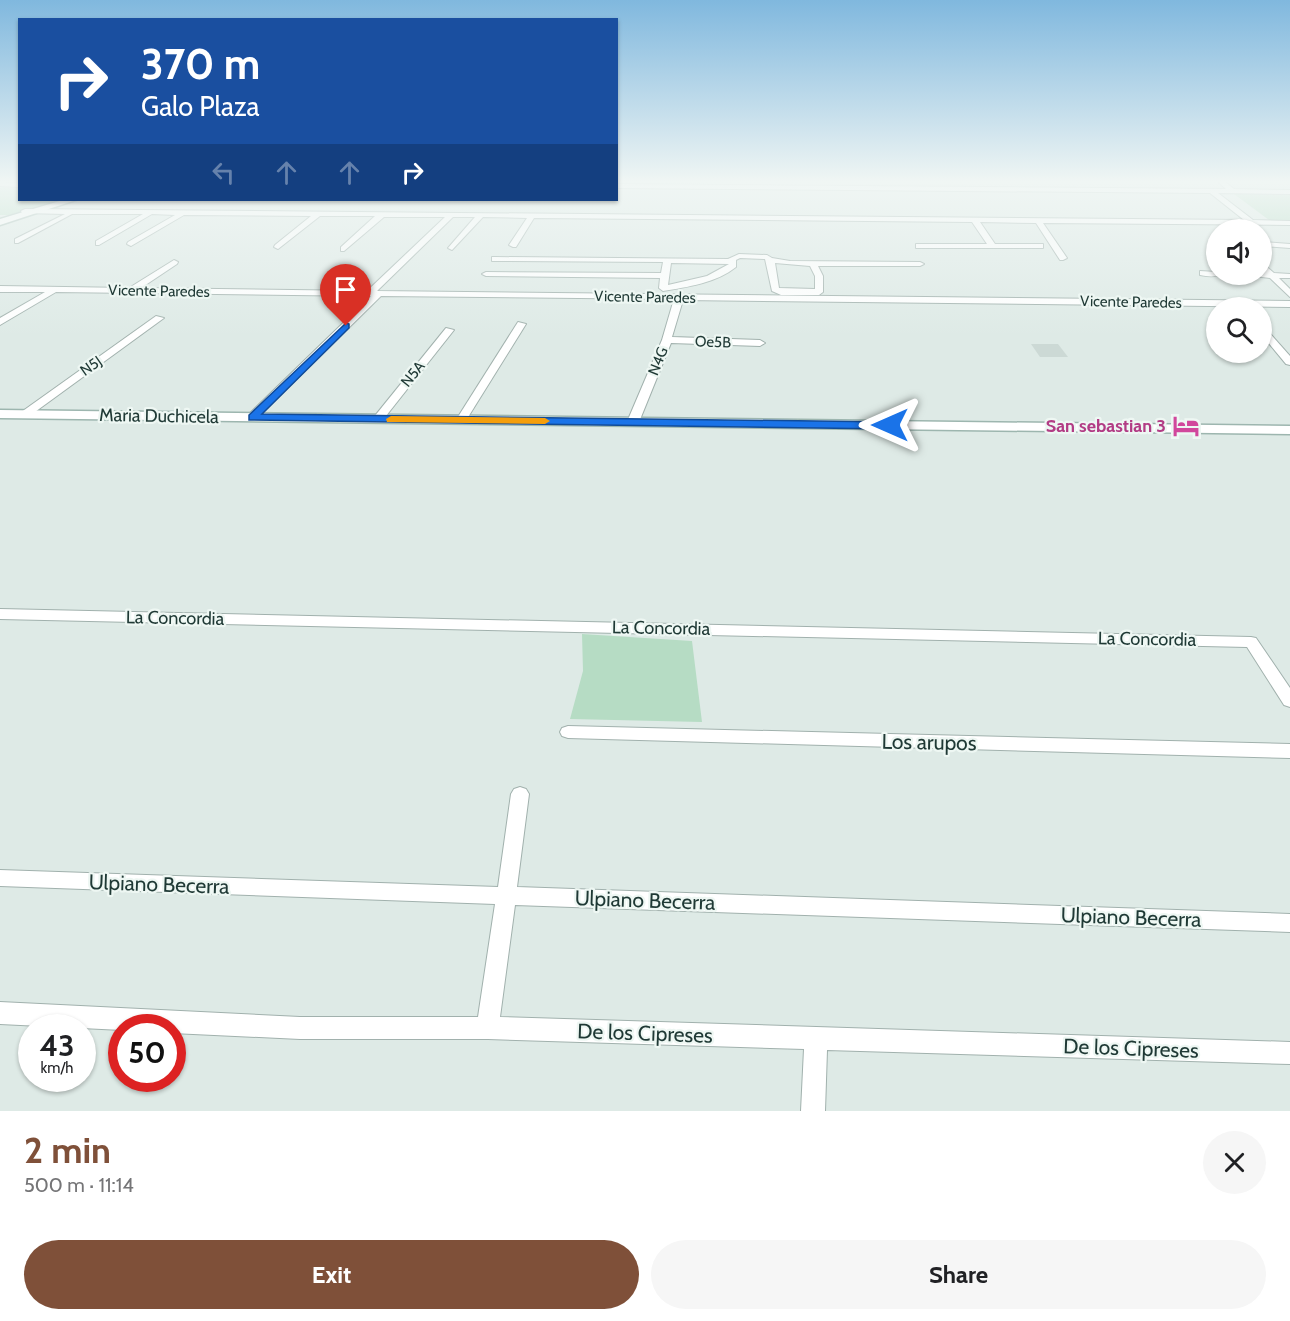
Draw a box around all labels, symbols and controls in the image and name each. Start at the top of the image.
text: 370 m [141,38,260,90]
icon: right [42,42,120,120]
text: Galo Plaza [141,90,260,123]
icon: left [207,156,240,189]
icon: ahead [270,156,303,189]
icon: ahead [333,156,366,189]
icon: right [396,156,429,189]
map controls [1206,219,1272,363]
button: sound [1206,219,1272,285]
pin [320,264,371,326]
icon: arrive [329,273,362,306]
street label: Vicente Paredes [108,281,210,301]
street label: Vicente Paredes [594,287,696,307]
street label: Vicente Paredes [1080,292,1182,312]
button: search [1206,297,1272,363]
street label: Oe5B [695,332,731,352]
street label: N4G [644,344,672,378]
street label: N5J [77,352,105,380]
street label: N5A [397,357,429,391]
position arrow [858,393,922,457]
street label: Maria Duchicela [99,404,219,428]
hotel icon: San sebastian 3 [1171,411,1201,441]
place label: San sebastian 3 [1046,415,1166,437]
street label: La Concordia [126,606,225,630]
street label: La Concordia [612,616,711,640]
street label: La Concordia [1098,627,1197,651]
street label: Los arupos [881,729,977,755]
street label: Ulpiano Becerra [88,869,230,899]
street label: Ulpiano Becerra [574,885,716,915]
street label: Ulpiano Becerra [1060,902,1202,932]
speed limit sign: 50 [108,1014,186,1092]
street label: De los Cipreses [577,1018,713,1048]
text: 43 [40,1027,74,1064]
street label: De los Cipreses [1063,1033,1199,1063]
text: km/h [41,1059,73,1077]
text: 2 min [24,1128,111,1172]
button: close [1203,1131,1266,1194]
text: 500 m · 11:14 [24,1173,134,1197]
button: Exit [24,1240,639,1309]
button: Share [651,1240,1266,1309]

